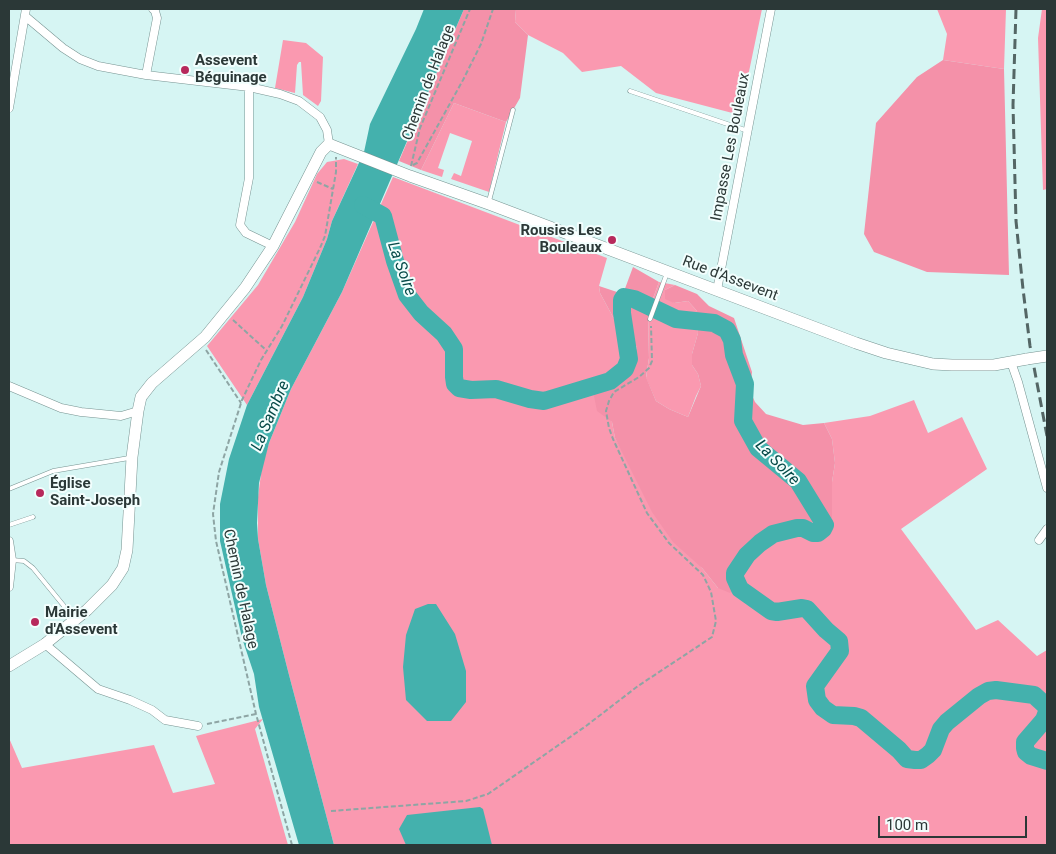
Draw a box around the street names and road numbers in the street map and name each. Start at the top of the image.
street label: Chemin de Halage [399,23,459,143]
street label: Impasse Les Bouleaux [708,72,754,222]
street label: Rue d'Assevent [680,253,780,305]
street label: Chemin de Halage [219,527,261,651]

